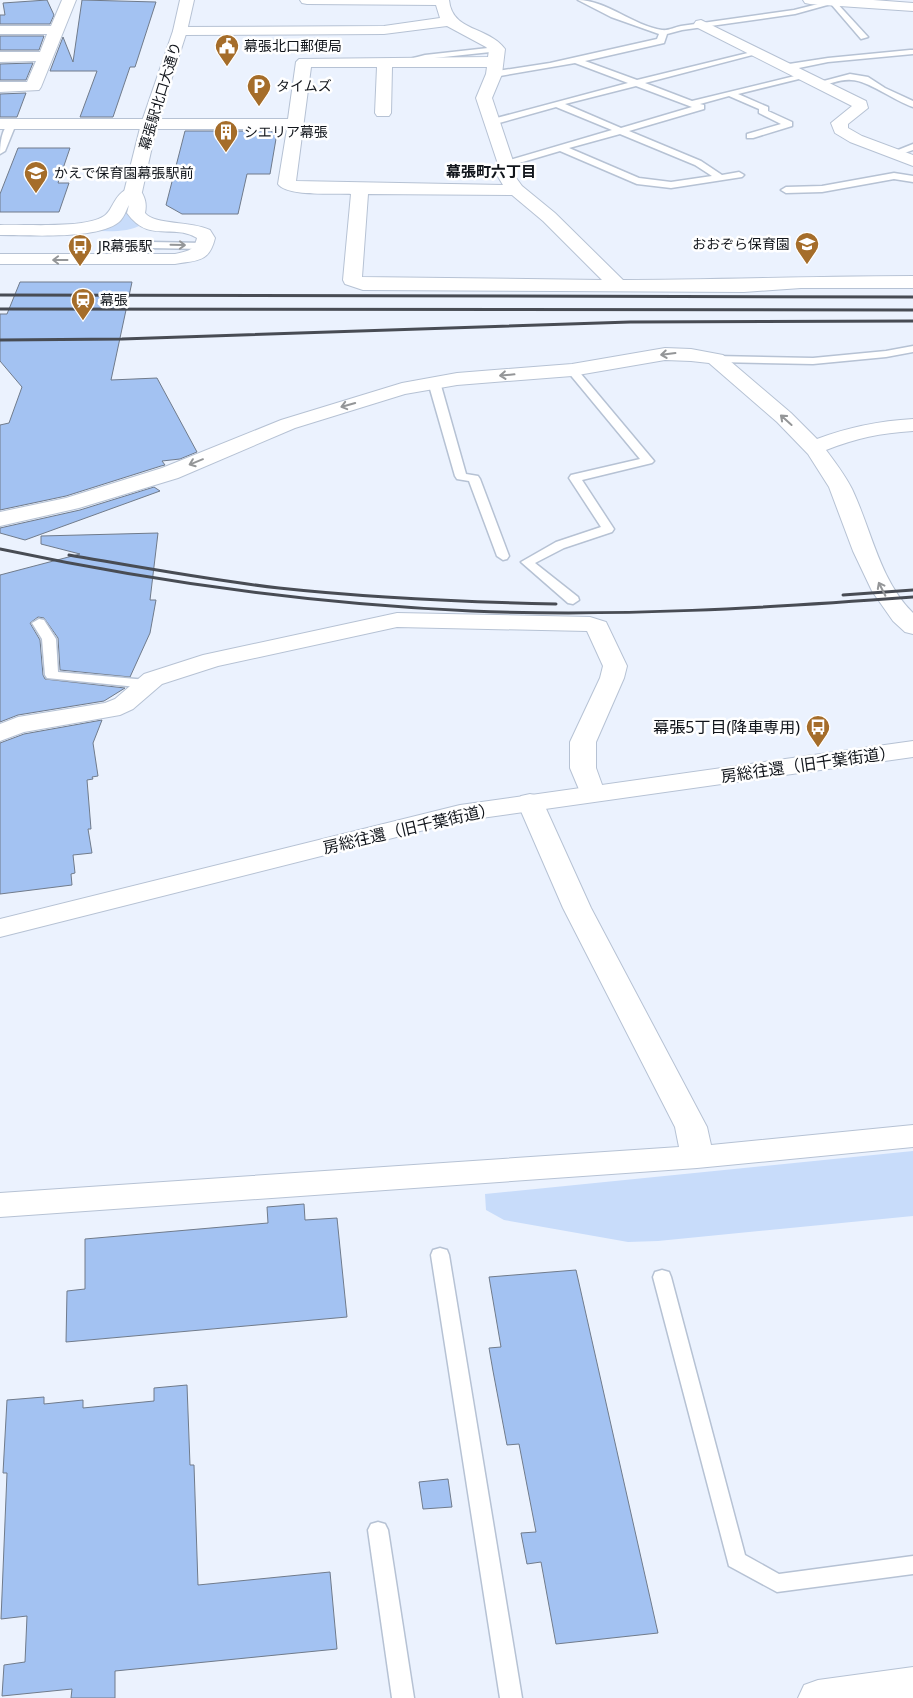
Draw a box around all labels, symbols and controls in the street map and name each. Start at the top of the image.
public building icon: 幕張北口郵便局 [214,33,240,67]
place label: 幕張北口郵便局 [244,36,342,55]
street label: 幕張駅北口大通り [134,40,185,152]
parking icon: タイムズ [246,73,272,107]
place label: タイムズ [276,76,332,95]
building icon: シエリア幕張 [213,119,239,153]
place label: シエリア幕張 [244,122,328,141]
school or university icon: かえで保育園幕張駅前 [23,160,49,194]
district label: 幕張町六丁目 [446,161,536,181]
place label: かえで保育園幕張駅前 [54,163,194,182]
school or university icon: おおぞら保育園 [794,231,820,265]
bus stop icon: JR幕張駅 [67,233,93,267]
place label: おおぞら保育園 [692,234,790,253]
place label: JR幕張駅 [96,236,153,255]
one-way arrow [170,240,186,250]
one-way arrow [52,255,68,265]
station icon: 幕張 [70,287,96,321]
place label: 幕張 [100,290,128,309]
one-way arrow [660,349,676,359]
one-way arrow [499,370,515,380]
one-way arrow [340,400,356,410]
one-way arrow [779,414,792,426]
one-way arrow [189,458,204,468]
one-way arrow [877,582,886,597]
bus stop icon: 幕張5丁目(降車専用) [805,714,831,748]
place label: 幕張5丁目(降車専用) [653,716,800,738]
street label: 房総往還（旧千葉街道） [719,741,897,787]
street label: 房総往還（旧千葉街道） [321,797,497,859]

